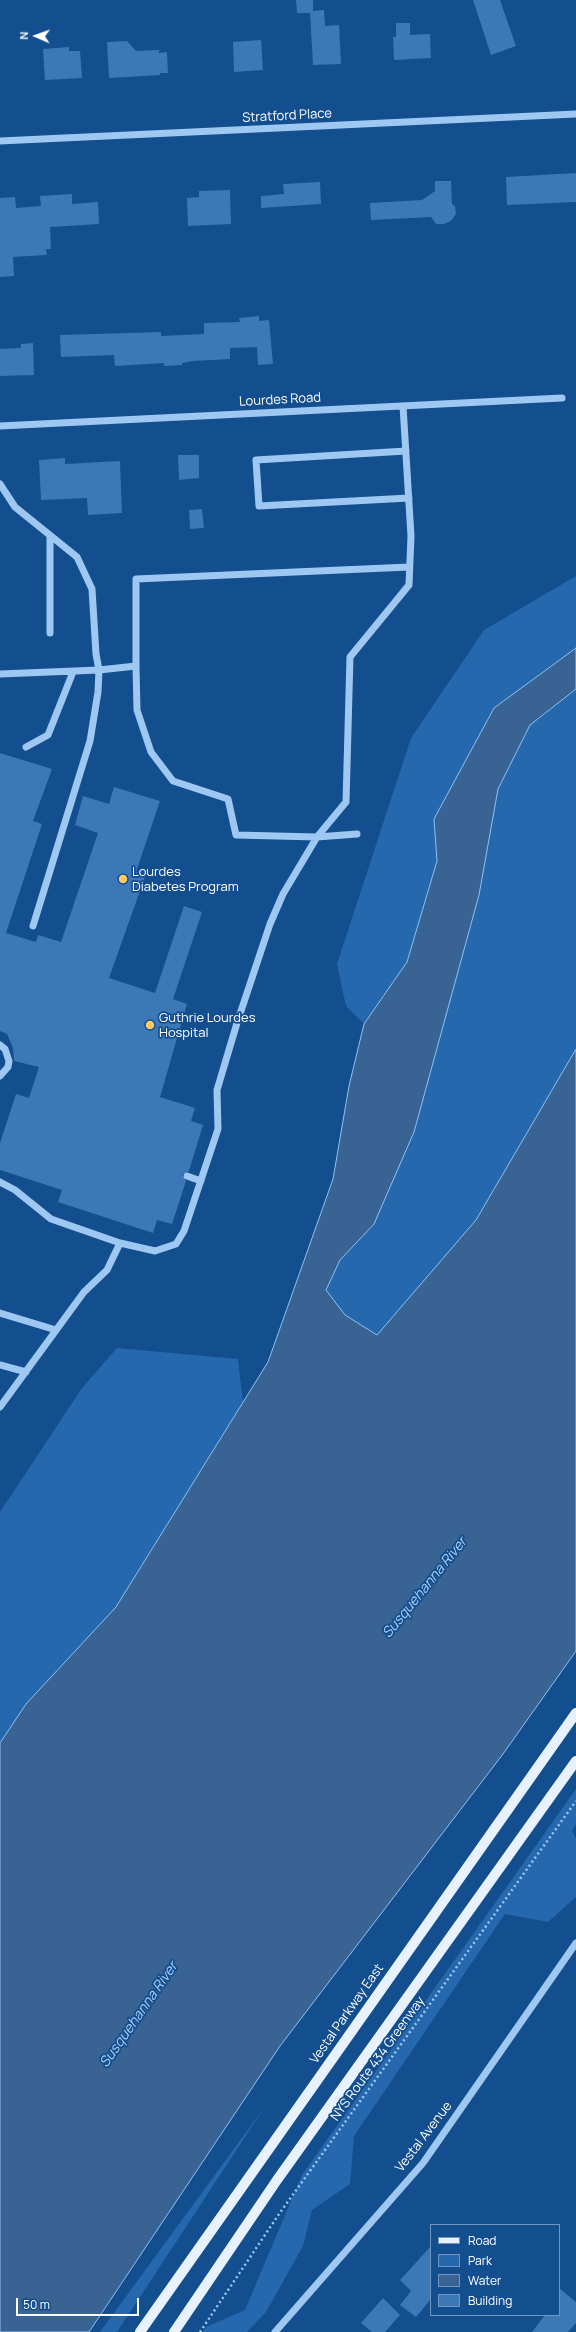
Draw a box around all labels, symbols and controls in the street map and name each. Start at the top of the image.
north arrow [16,16,56,56]
text: N [16,31,31,40]
street label: Stratford Place [242,106,332,126]
street label: Lourdes Road [239,390,321,410]
place label: Lourdes Diabetes Program [132,864,239,895]
marker: Lourdes Diabetes Program [117,873,129,885]
place label: Guthrie Lourdes Hospital [159,1010,255,1041]
marker: Guthrie Lourdes Hospital [144,1019,156,1031]
water label: Susquehanna River [379,1534,471,1642]
water label: Susquehanna River [96,1959,182,2071]
street label: Vestal Parkway East [307,1961,387,2067]
street label: NYS Route 434 Greenway [328,1994,428,2124]
street label: Vestal Avenue [392,2099,456,2175]
legend [430,2224,560,2316]
text: Road [468,2232,496,2249]
text: Park [468,2252,492,2269]
text: Water [468,2272,501,2289]
scale bar [18,2290,141,2316]
text: Building [468,2292,512,2309]
text: 50 m [23,2296,50,2313]

